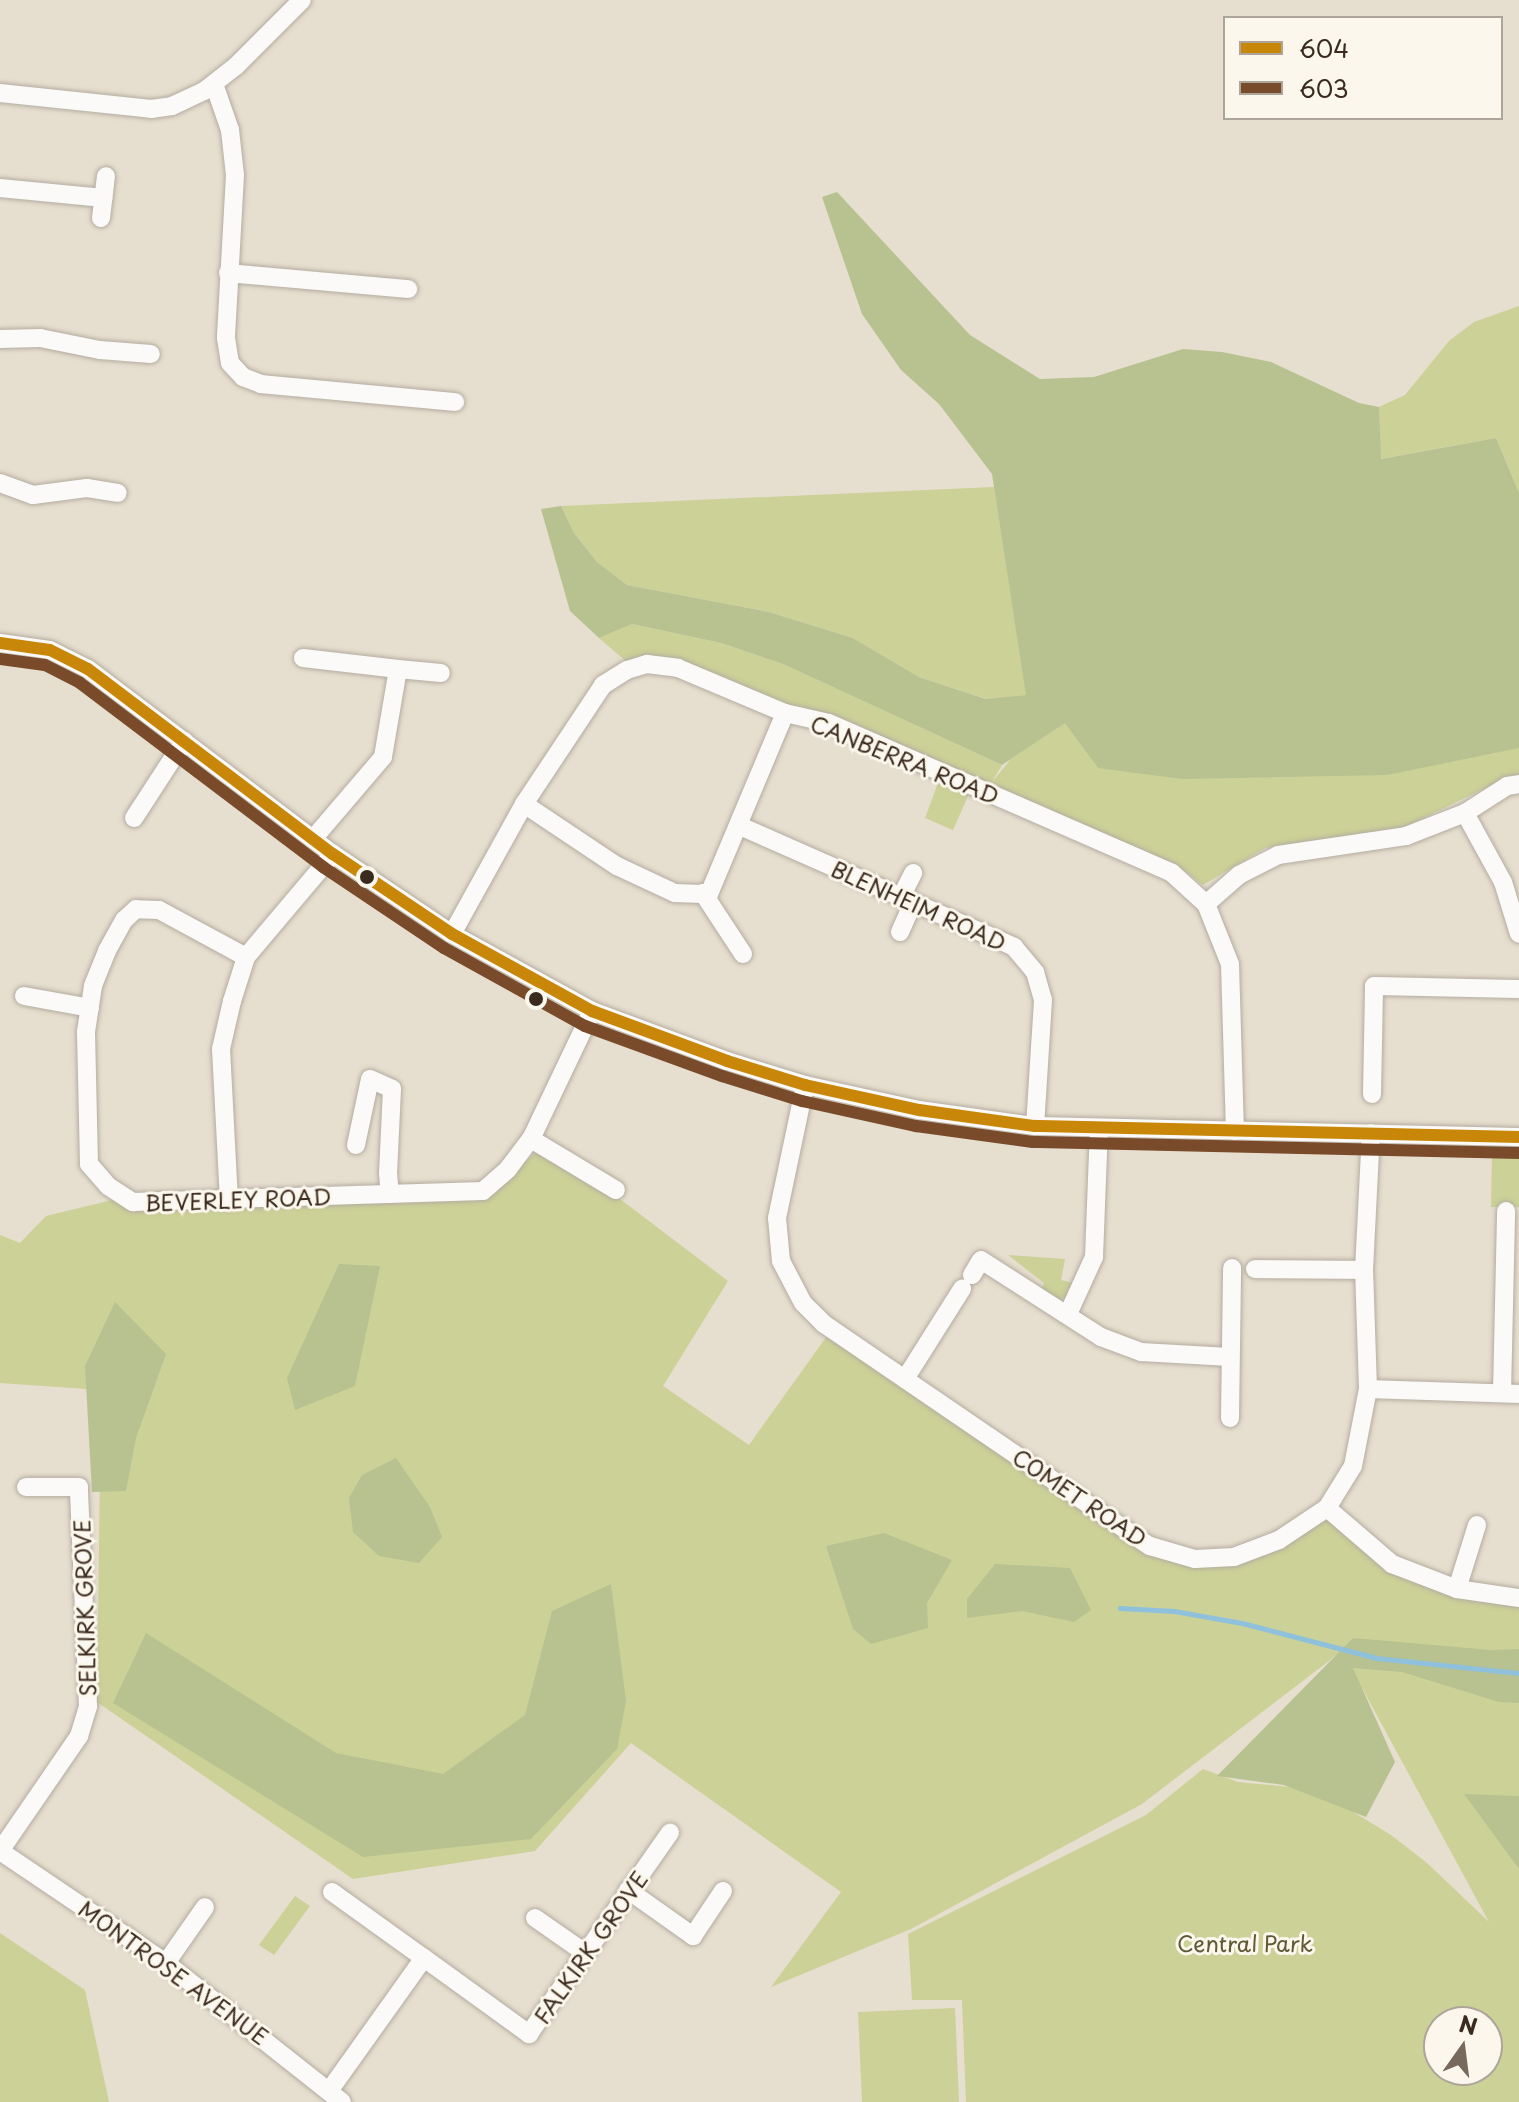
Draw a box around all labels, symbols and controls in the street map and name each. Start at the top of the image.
legend [1223,16,1503,120]
text: 604 [1299,30,1349,66]
text: 603 [1299,70,1349,106]
street label: CANBERRA ROAD [807,709,1003,809]
street label: BLENHEIM ROAD [827,854,1011,956]
unlabelled marker [359,869,375,885]
unlabelled marker [528,991,544,1007]
street label: BEVERLEY ROAD [144,1183,332,1215]
street label: COMET ROAD [1008,1442,1152,1552]
street label: SELKIRK GROVE [68,1519,100,1697]
street label: FALKIRK GROVE [528,1866,652,2028]
street label: MONTROSE AVENUE [74,1895,274,2049]
park label: Central Park [1177,1930,1313,1956]
north arrow [1423,2006,1503,2086]
text: N [1456,2006,1481,2042]

